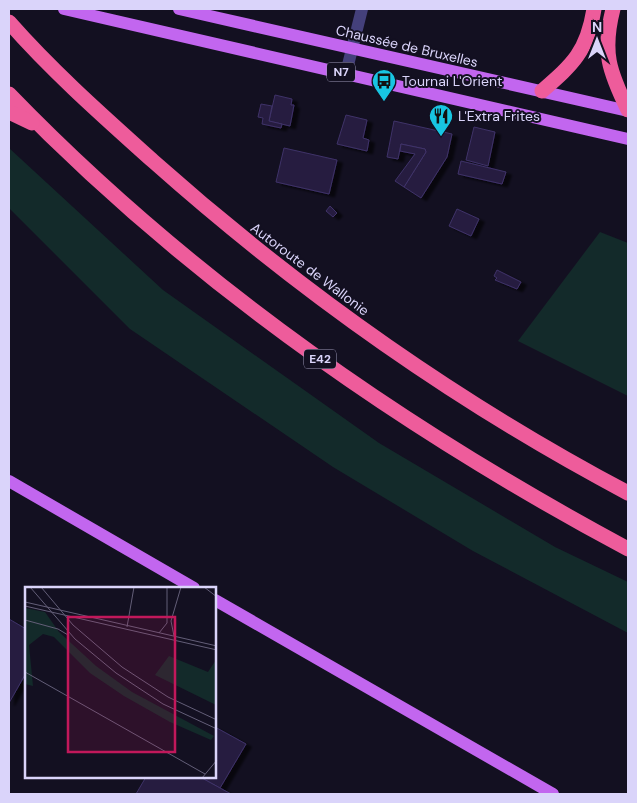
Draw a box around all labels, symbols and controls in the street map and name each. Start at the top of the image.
north arrow [572,15,622,65]
text: N [592,18,602,36]
street label: Chaussée de Bruxelles [334,21,480,71]
road number: N7 [327,62,355,82]
bus stop icon: Tournai L'Orient [371,68,397,102]
place label: Tournai L'Orient [402,72,502,90]
restaurant icon: L'Extra Frites [428,103,454,137]
place label: L'Extra Frites [458,107,540,125]
street label: Autoroute de Wallonie [247,219,373,319]
road number: E42 [304,349,336,368]
inset map [25,587,216,778]

